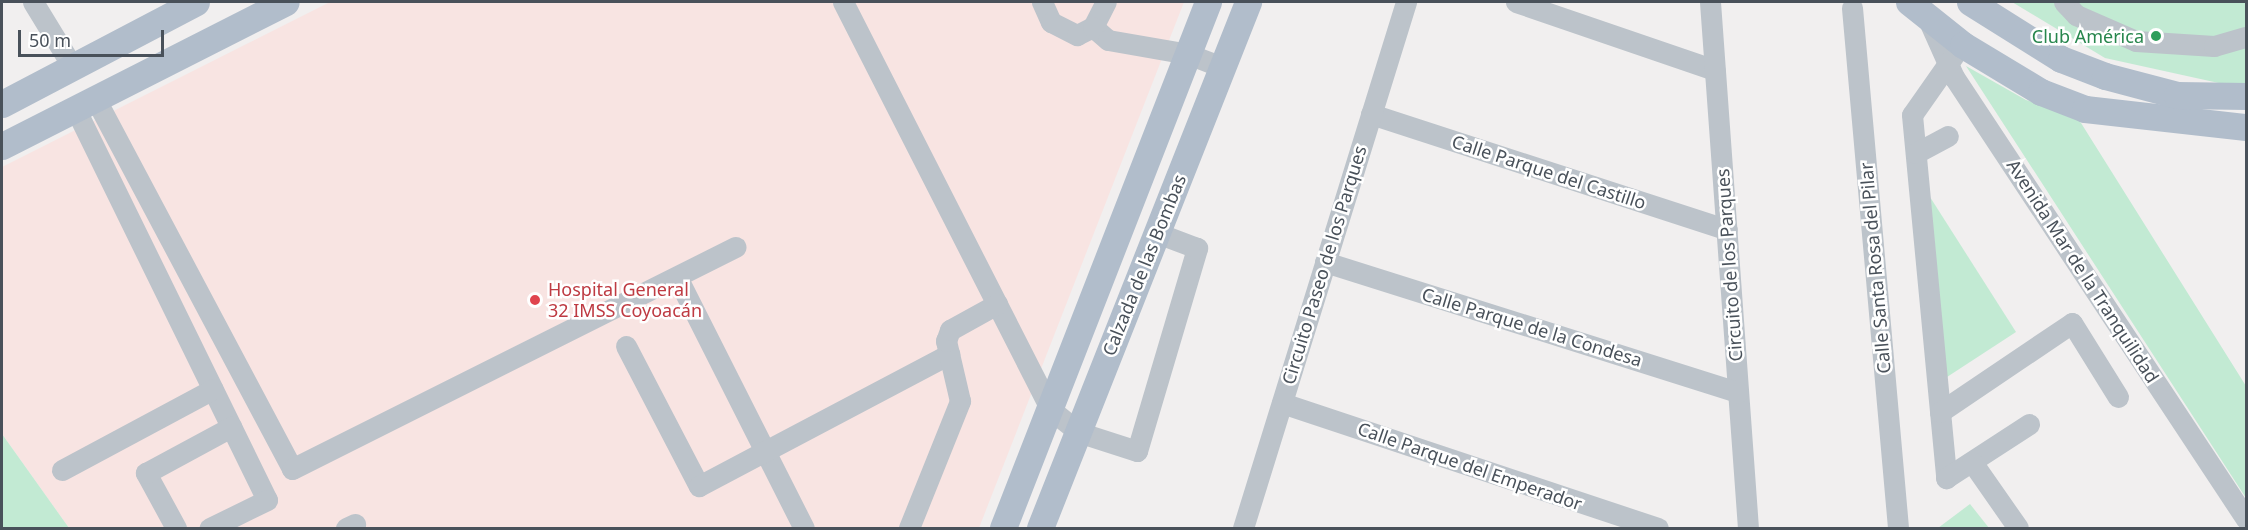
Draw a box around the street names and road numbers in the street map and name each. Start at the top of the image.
street label: Calle Parque del Castillo [1449,130,1649,214]
street label: Circuito Paseo de los Parques [1277,143,1371,387]
street label: Avenida Mar de la Tranquilidad [2003,155,2163,387]
street label: Calle Santa Rosa del Pilar [1855,162,1895,374]
street label: Circuito de los Parques [1711,168,1747,362]
street label: Calzada de las Bombas [1098,171,1190,359]
street label: Calle Parque de la Condesa [1419,283,1645,371]
street label: Calle Parque del Emperador [1355,417,1585,515]

